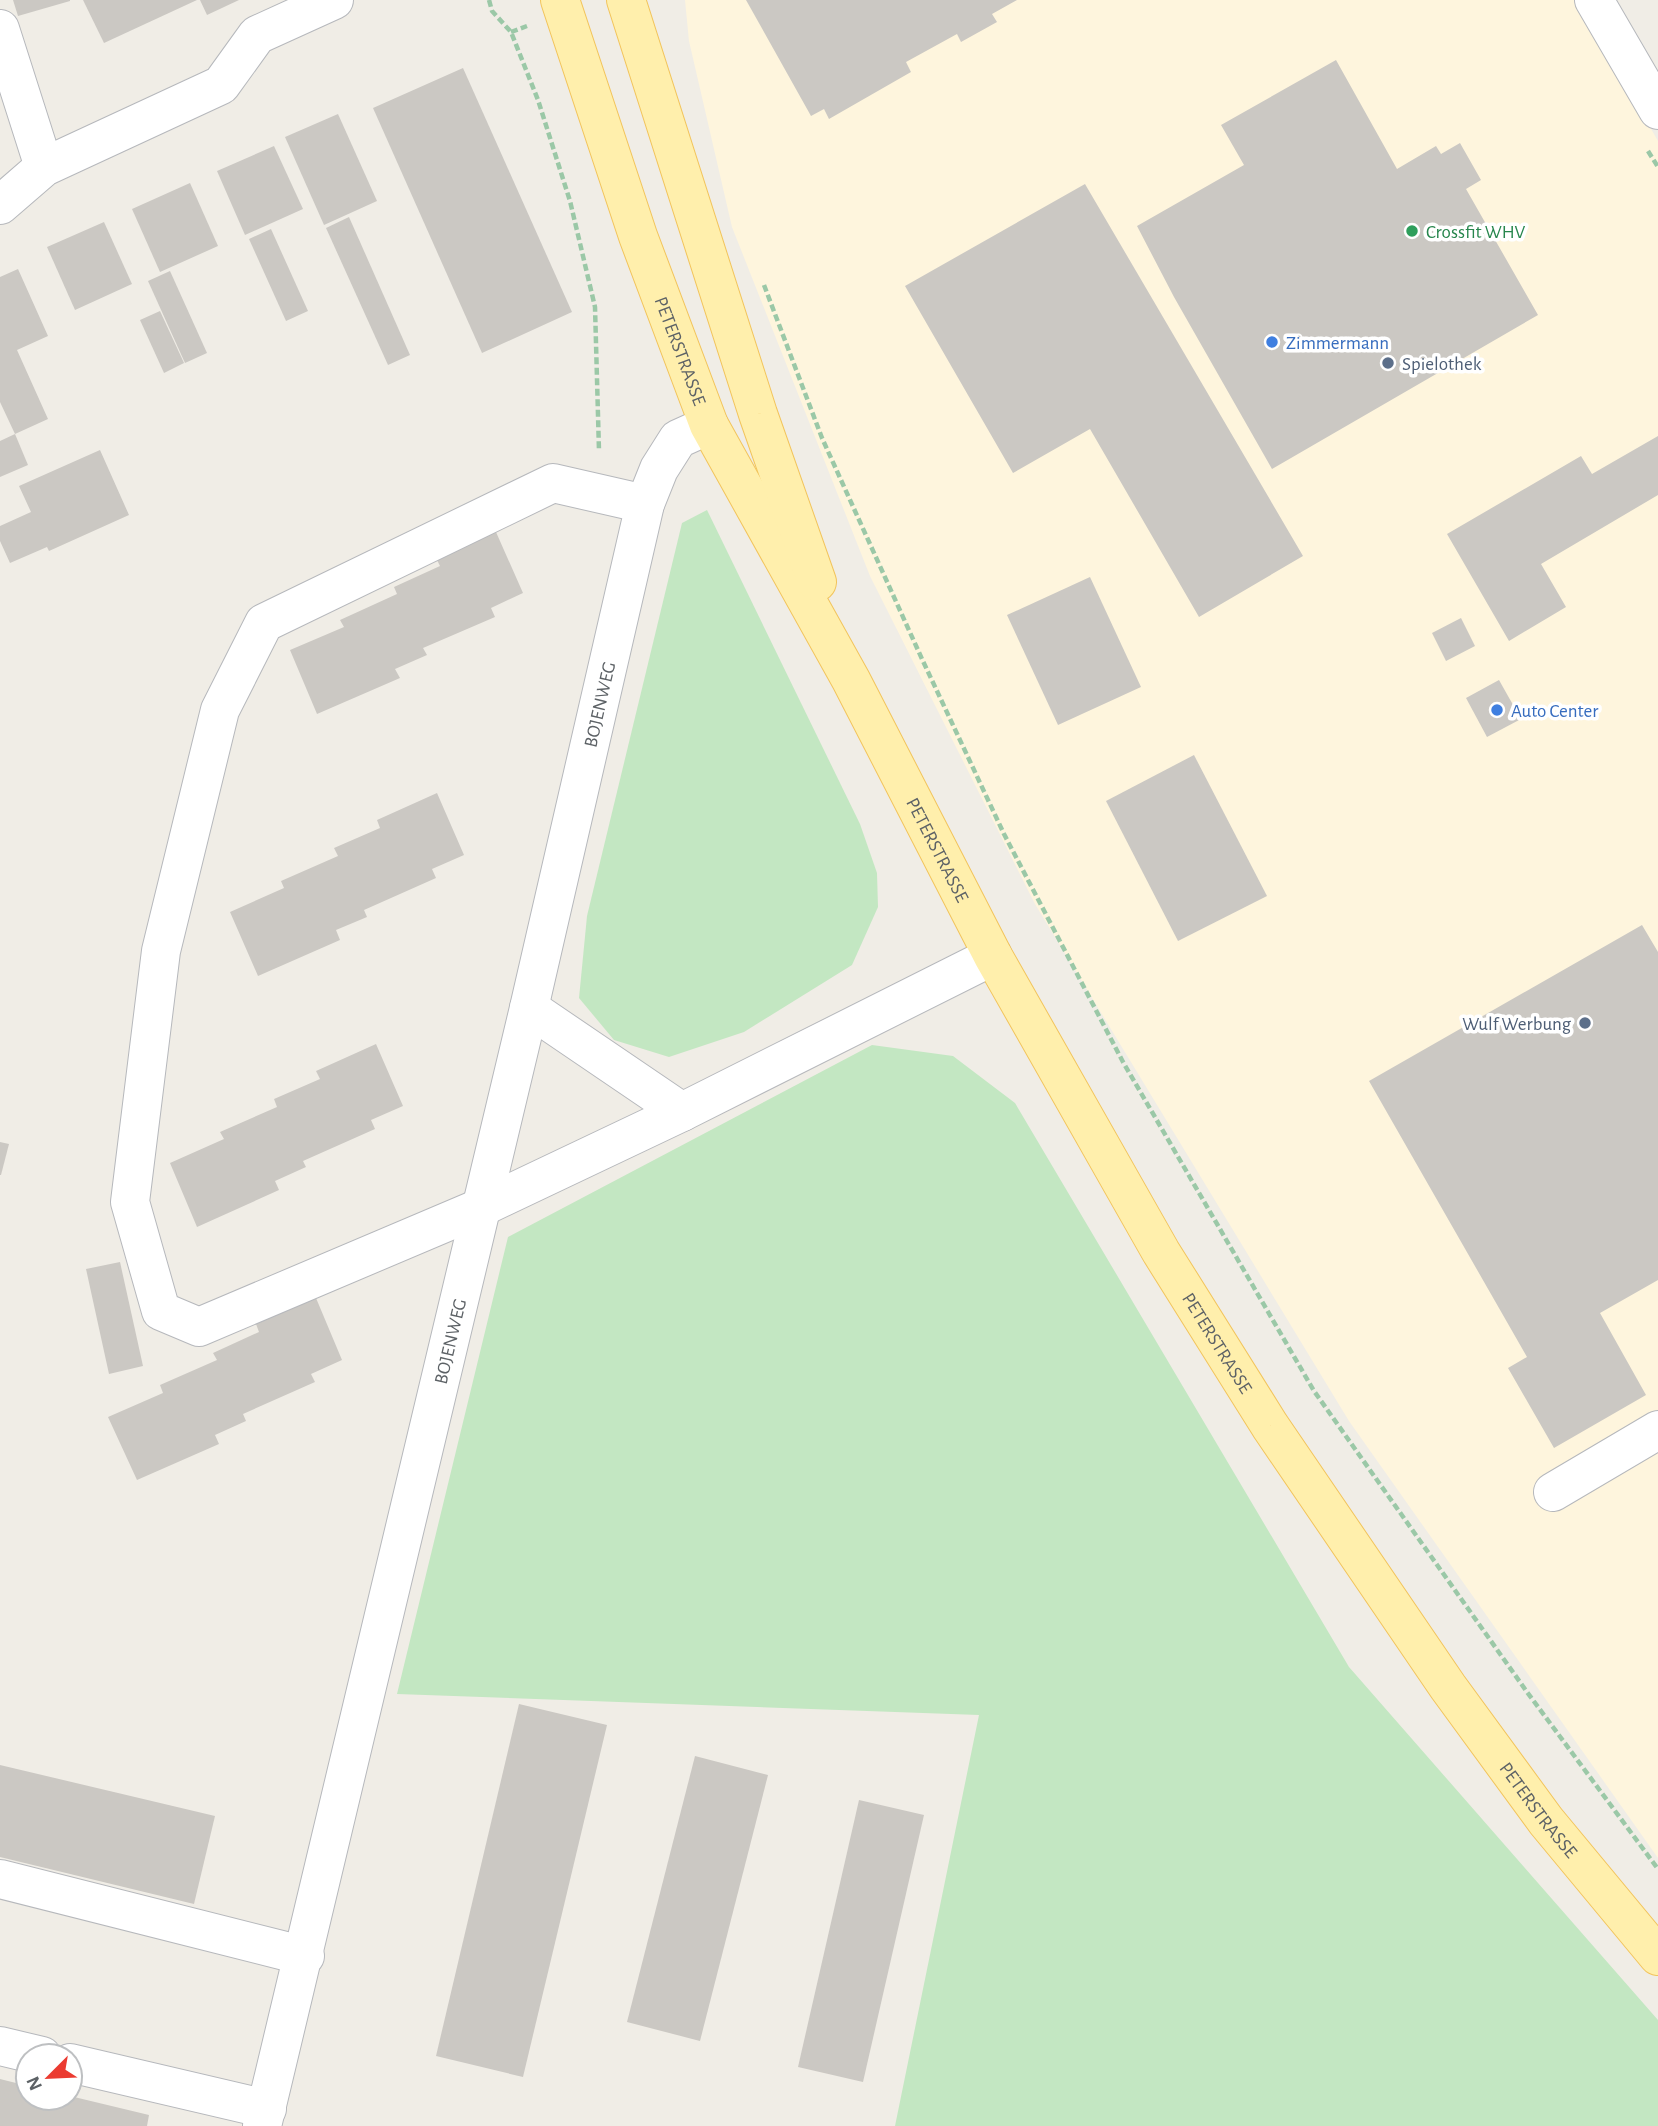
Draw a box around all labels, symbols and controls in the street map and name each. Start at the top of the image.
marker: Crossfit WHV [1404,223,1420,239]
place label: Crossfit WHV [1426,223,1525,242]
street label: PETERSTRASSE [651,294,709,408]
marker: Zimmermann [1264,334,1280,350]
place label: Zimmermann [1286,334,1389,353]
marker: Spielothek [1380,355,1396,371]
place label: Spielothek [1402,355,1482,374]
street label: BOJENWEG [581,660,619,749]
marker: Auto Center [1489,702,1505,718]
place label: Auto Center [1511,702,1598,721]
street label: PETERSTRASSE [902,795,972,906]
place label: Wulf Werbung [1462,1015,1572,1034]
marker: Wulf Werbung [1577,1015,1593,1031]
street label: PETERSTRASSE [1178,1290,1255,1397]
street label: BOJENWEG [432,1297,470,1386]
street label: PETERSTRASSE [1495,1759,1580,1862]
north arrow [14,2042,84,2112]
text: N [23,2073,46,2093]

